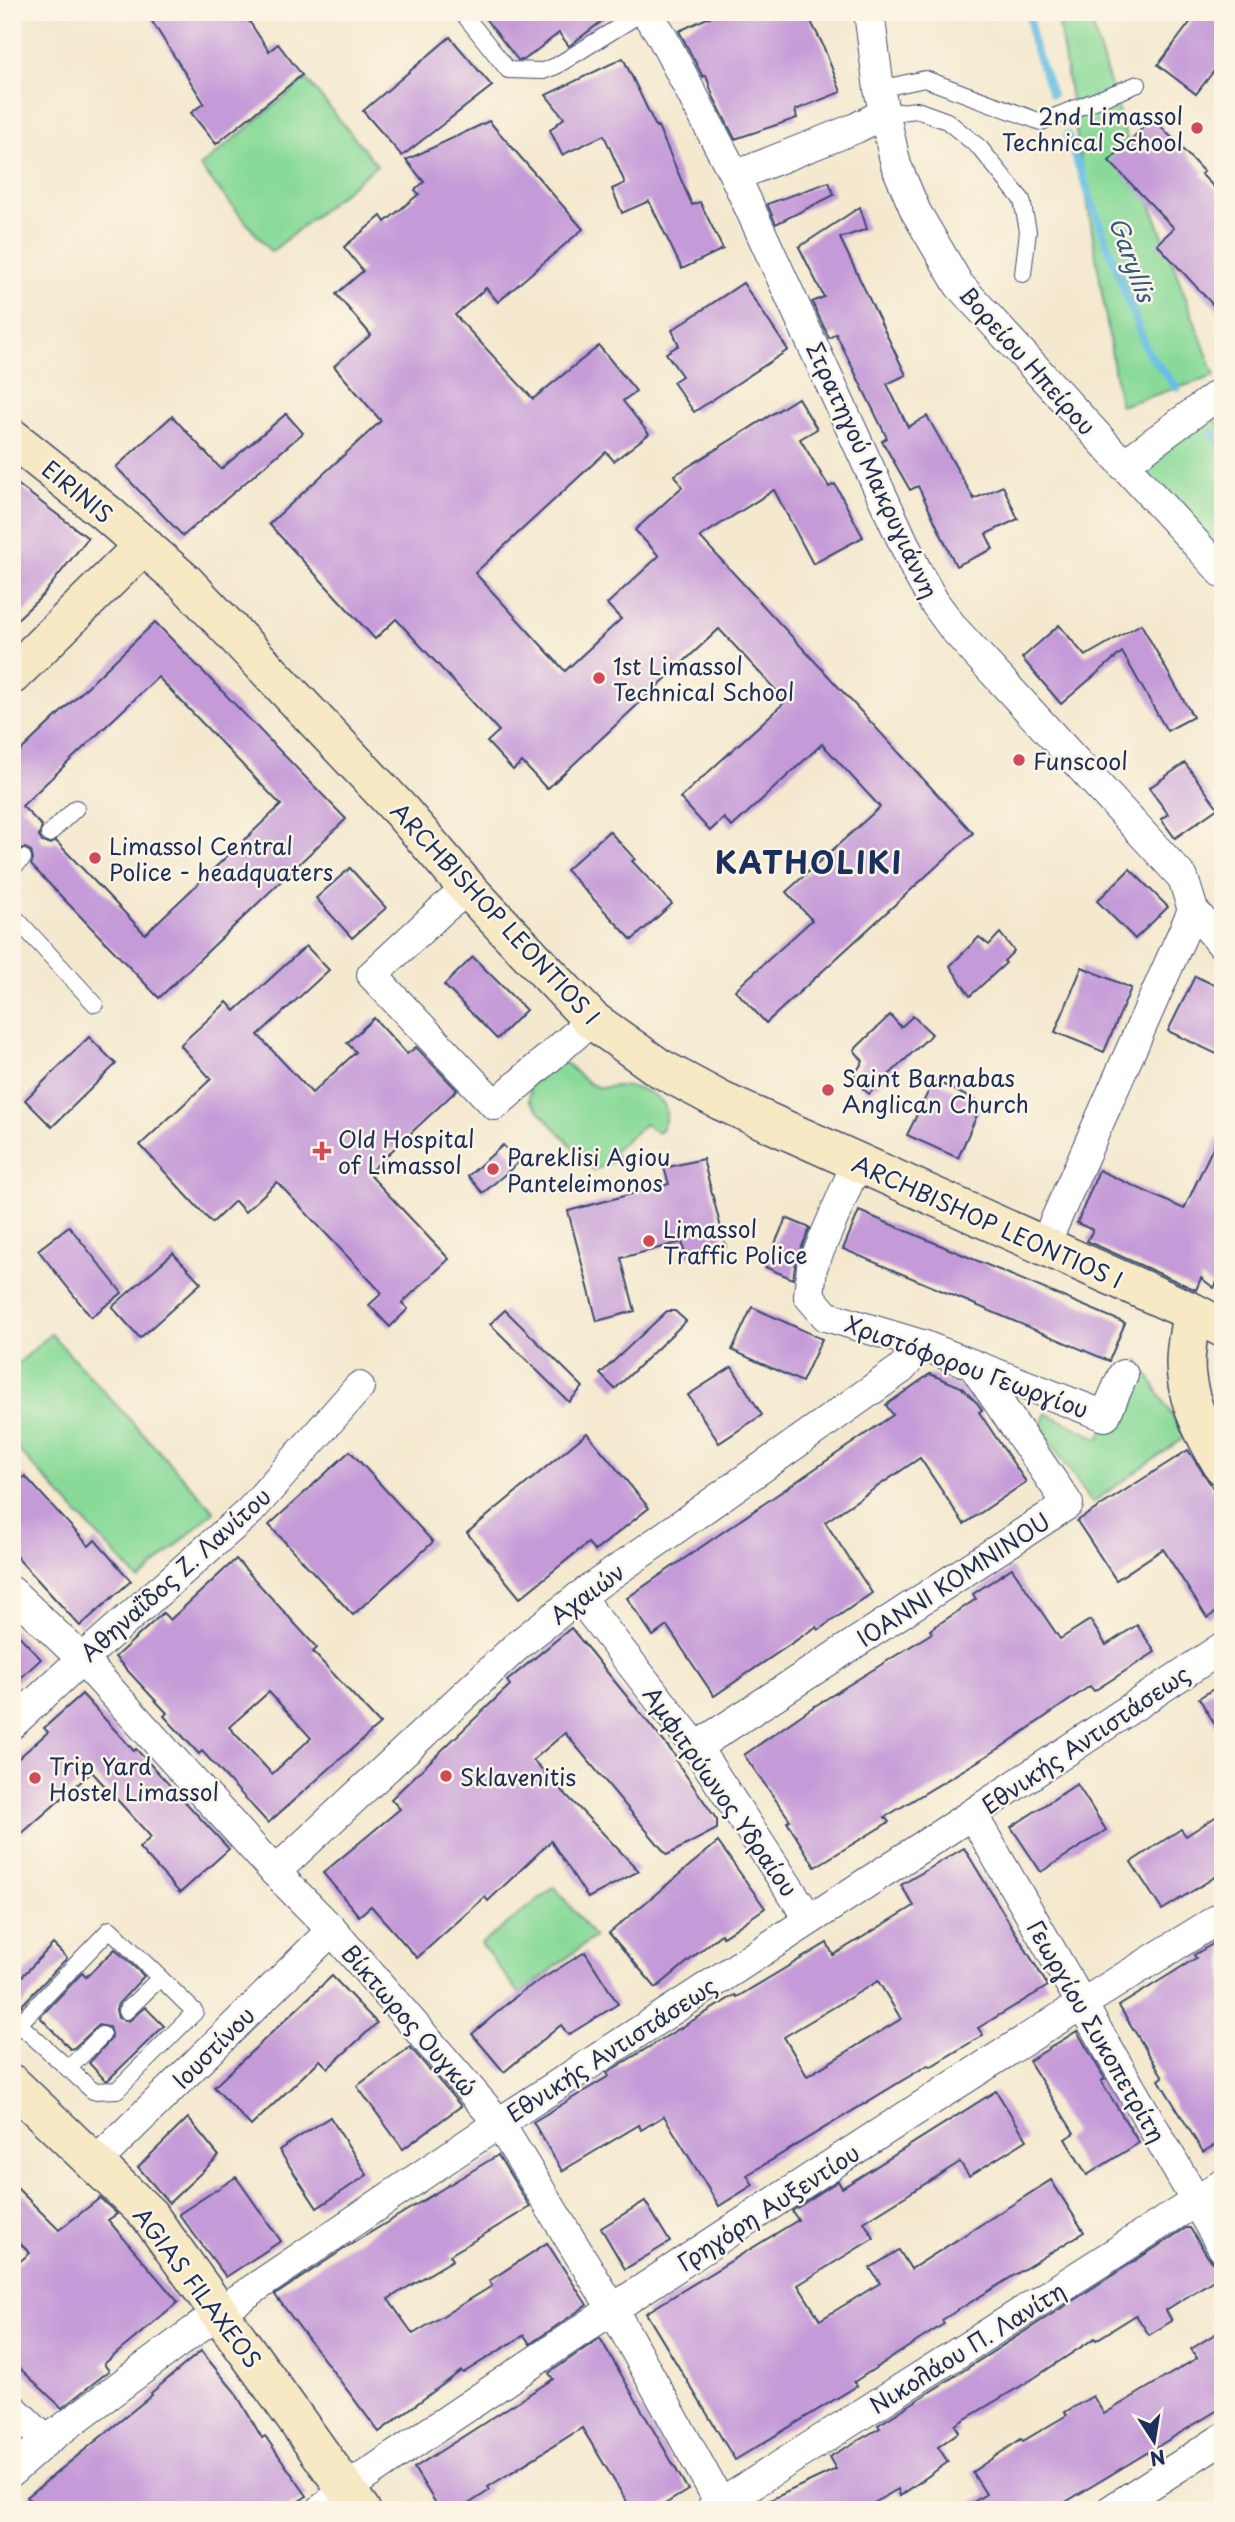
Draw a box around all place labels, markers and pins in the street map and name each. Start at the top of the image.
place label: 2nd Limassol Technical School [1002,98,1183,159]
marker: 2nd Limassol Technical School [1189,120,1205,136]
place label: 1st Limassol Technical School [613,648,794,709]
marker: 1st Limassol Technical School [591,670,607,686]
place label: Funscool [1033,743,1128,778]
marker: Funscool [1011,752,1027,768]
place label: Limassol Central Police - headquaters [109,828,333,889]
marker: Limassol Central Police - headquaters [87,850,103,866]
place label: Saint Barnabas Anglican Church [842,1060,1029,1121]
marker: Saint Barnabas Anglican Church [820,1082,836,1098]
place label: Old Hospital of Limassol [338,1121,475,1182]
place label: Pareklisi Agiou Panteleimonos [507,1139,670,1200]
marker: Old Hospital of Limassol [312,1141,332,1161]
marker: Pareklisi Agiou Panteleimonos [485,1161,501,1177]
place label: Limassol Traffic Police [663,1211,807,1272]
marker: Limassol Traffic Police [641,1233,657,1249]
place label: Trip Yard Hostel Limassol [49,1748,219,1809]
place label: Sklavenitis [460,1759,576,1794]
marker: Sklavenitis [438,1768,454,1784]
marker: Trip Yard Hostel Limassol [27,1770,43,1786]

